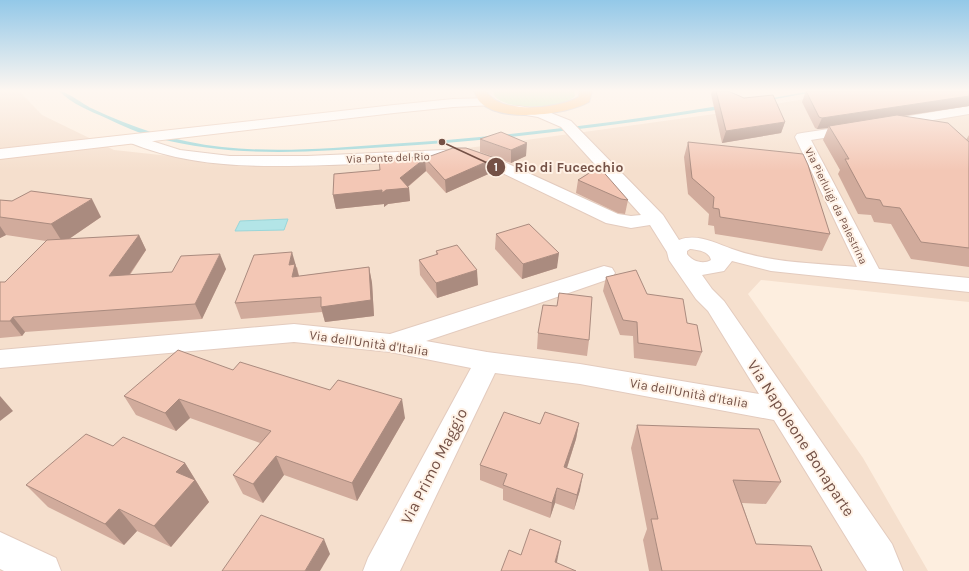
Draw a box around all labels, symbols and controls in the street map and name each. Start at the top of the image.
street label: Via Pierluigi da Palestrina [802,146,870,266]
street label: Via Ponte del Rio [346,150,430,166]
callout: Rio di Fucecchio [486,154,631,180]
text: Rio di Fucecchio [515,159,623,176]
text: 1 [494,160,498,174]
street label: Via dell'Unità d'Italia [309,327,429,359]
street label: Via Napoleone Bonaparte [743,356,859,520]
street label: Via dell'Unità d'Italia [629,375,749,411]
street label: Via Primo Maggio [397,405,471,527]

